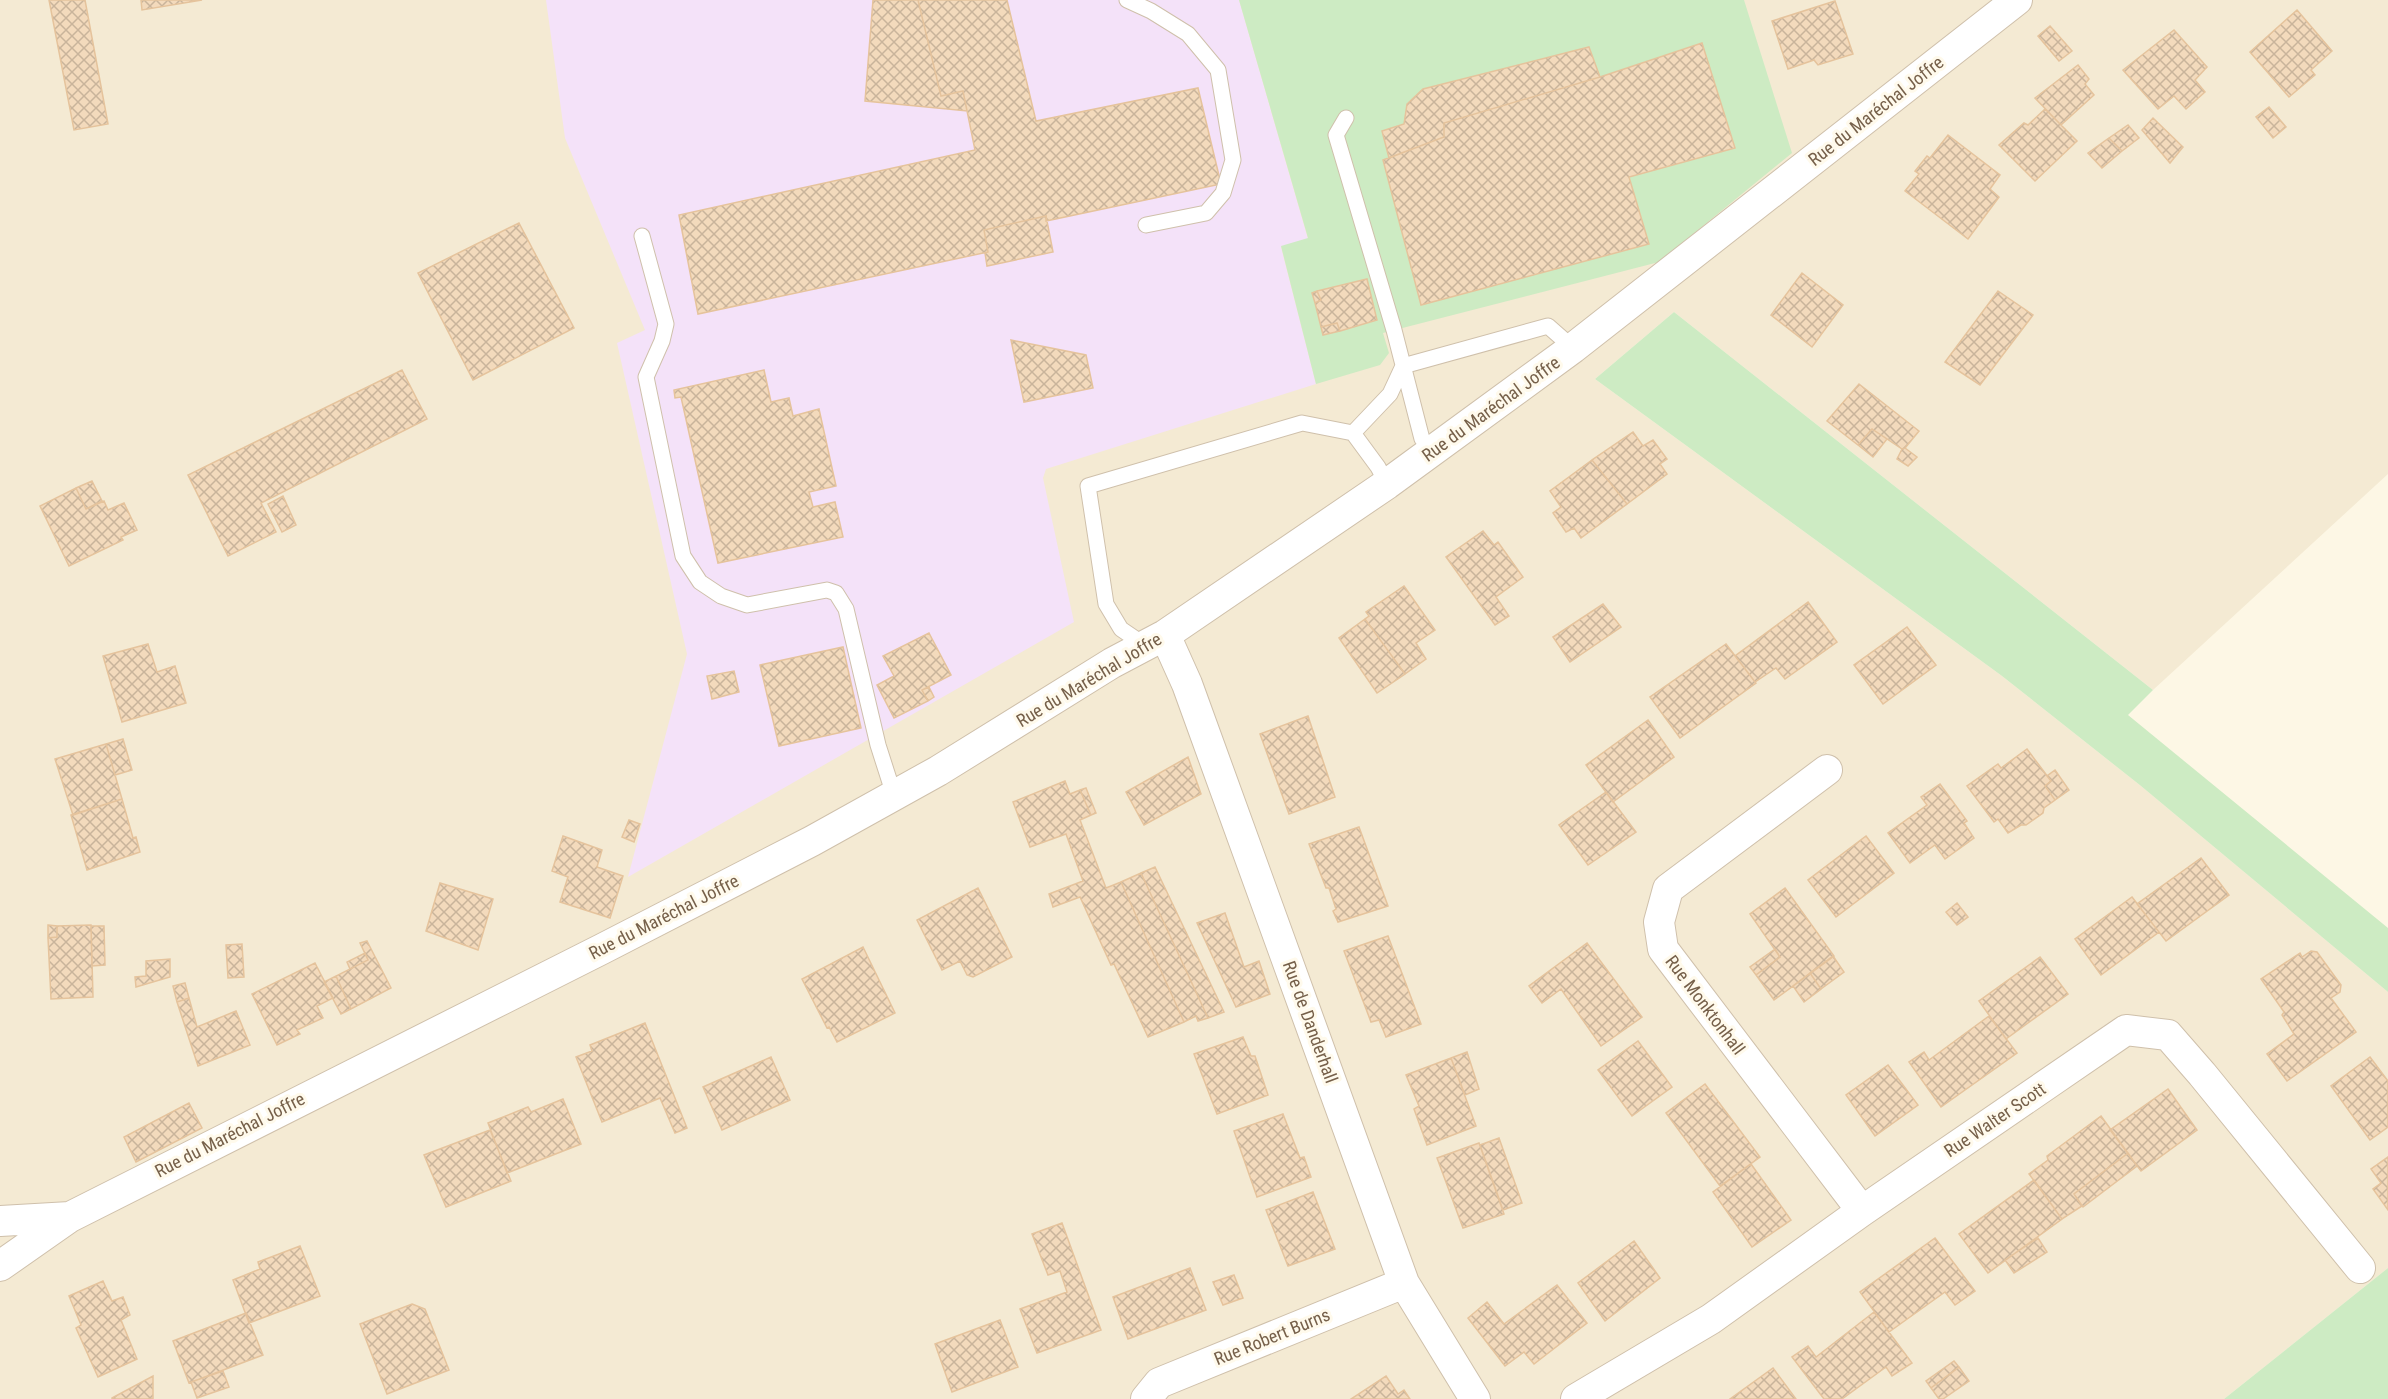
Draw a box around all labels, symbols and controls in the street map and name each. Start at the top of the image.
street label: Rue du Maréchal Joffre [1804,51,1947,170]
street label: Rue du Maréchal Joffre [1418,352,1564,466]
street label: Rue du Maréchal Joffre [1012,628,1165,731]
street label: Rue du Maréchal Joffre [585,870,742,963]
street label: Rue Monktonhall [1661,951,1750,1058]
street label: Rue de Danderhall [1279,958,1342,1086]
street label: Rue Walter Scott [1940,1078,2049,1161]
street label: Rue du Maréchal Joffre [151,1088,308,1181]
street label: Rue Robert Burns [1211,1304,1333,1369]

